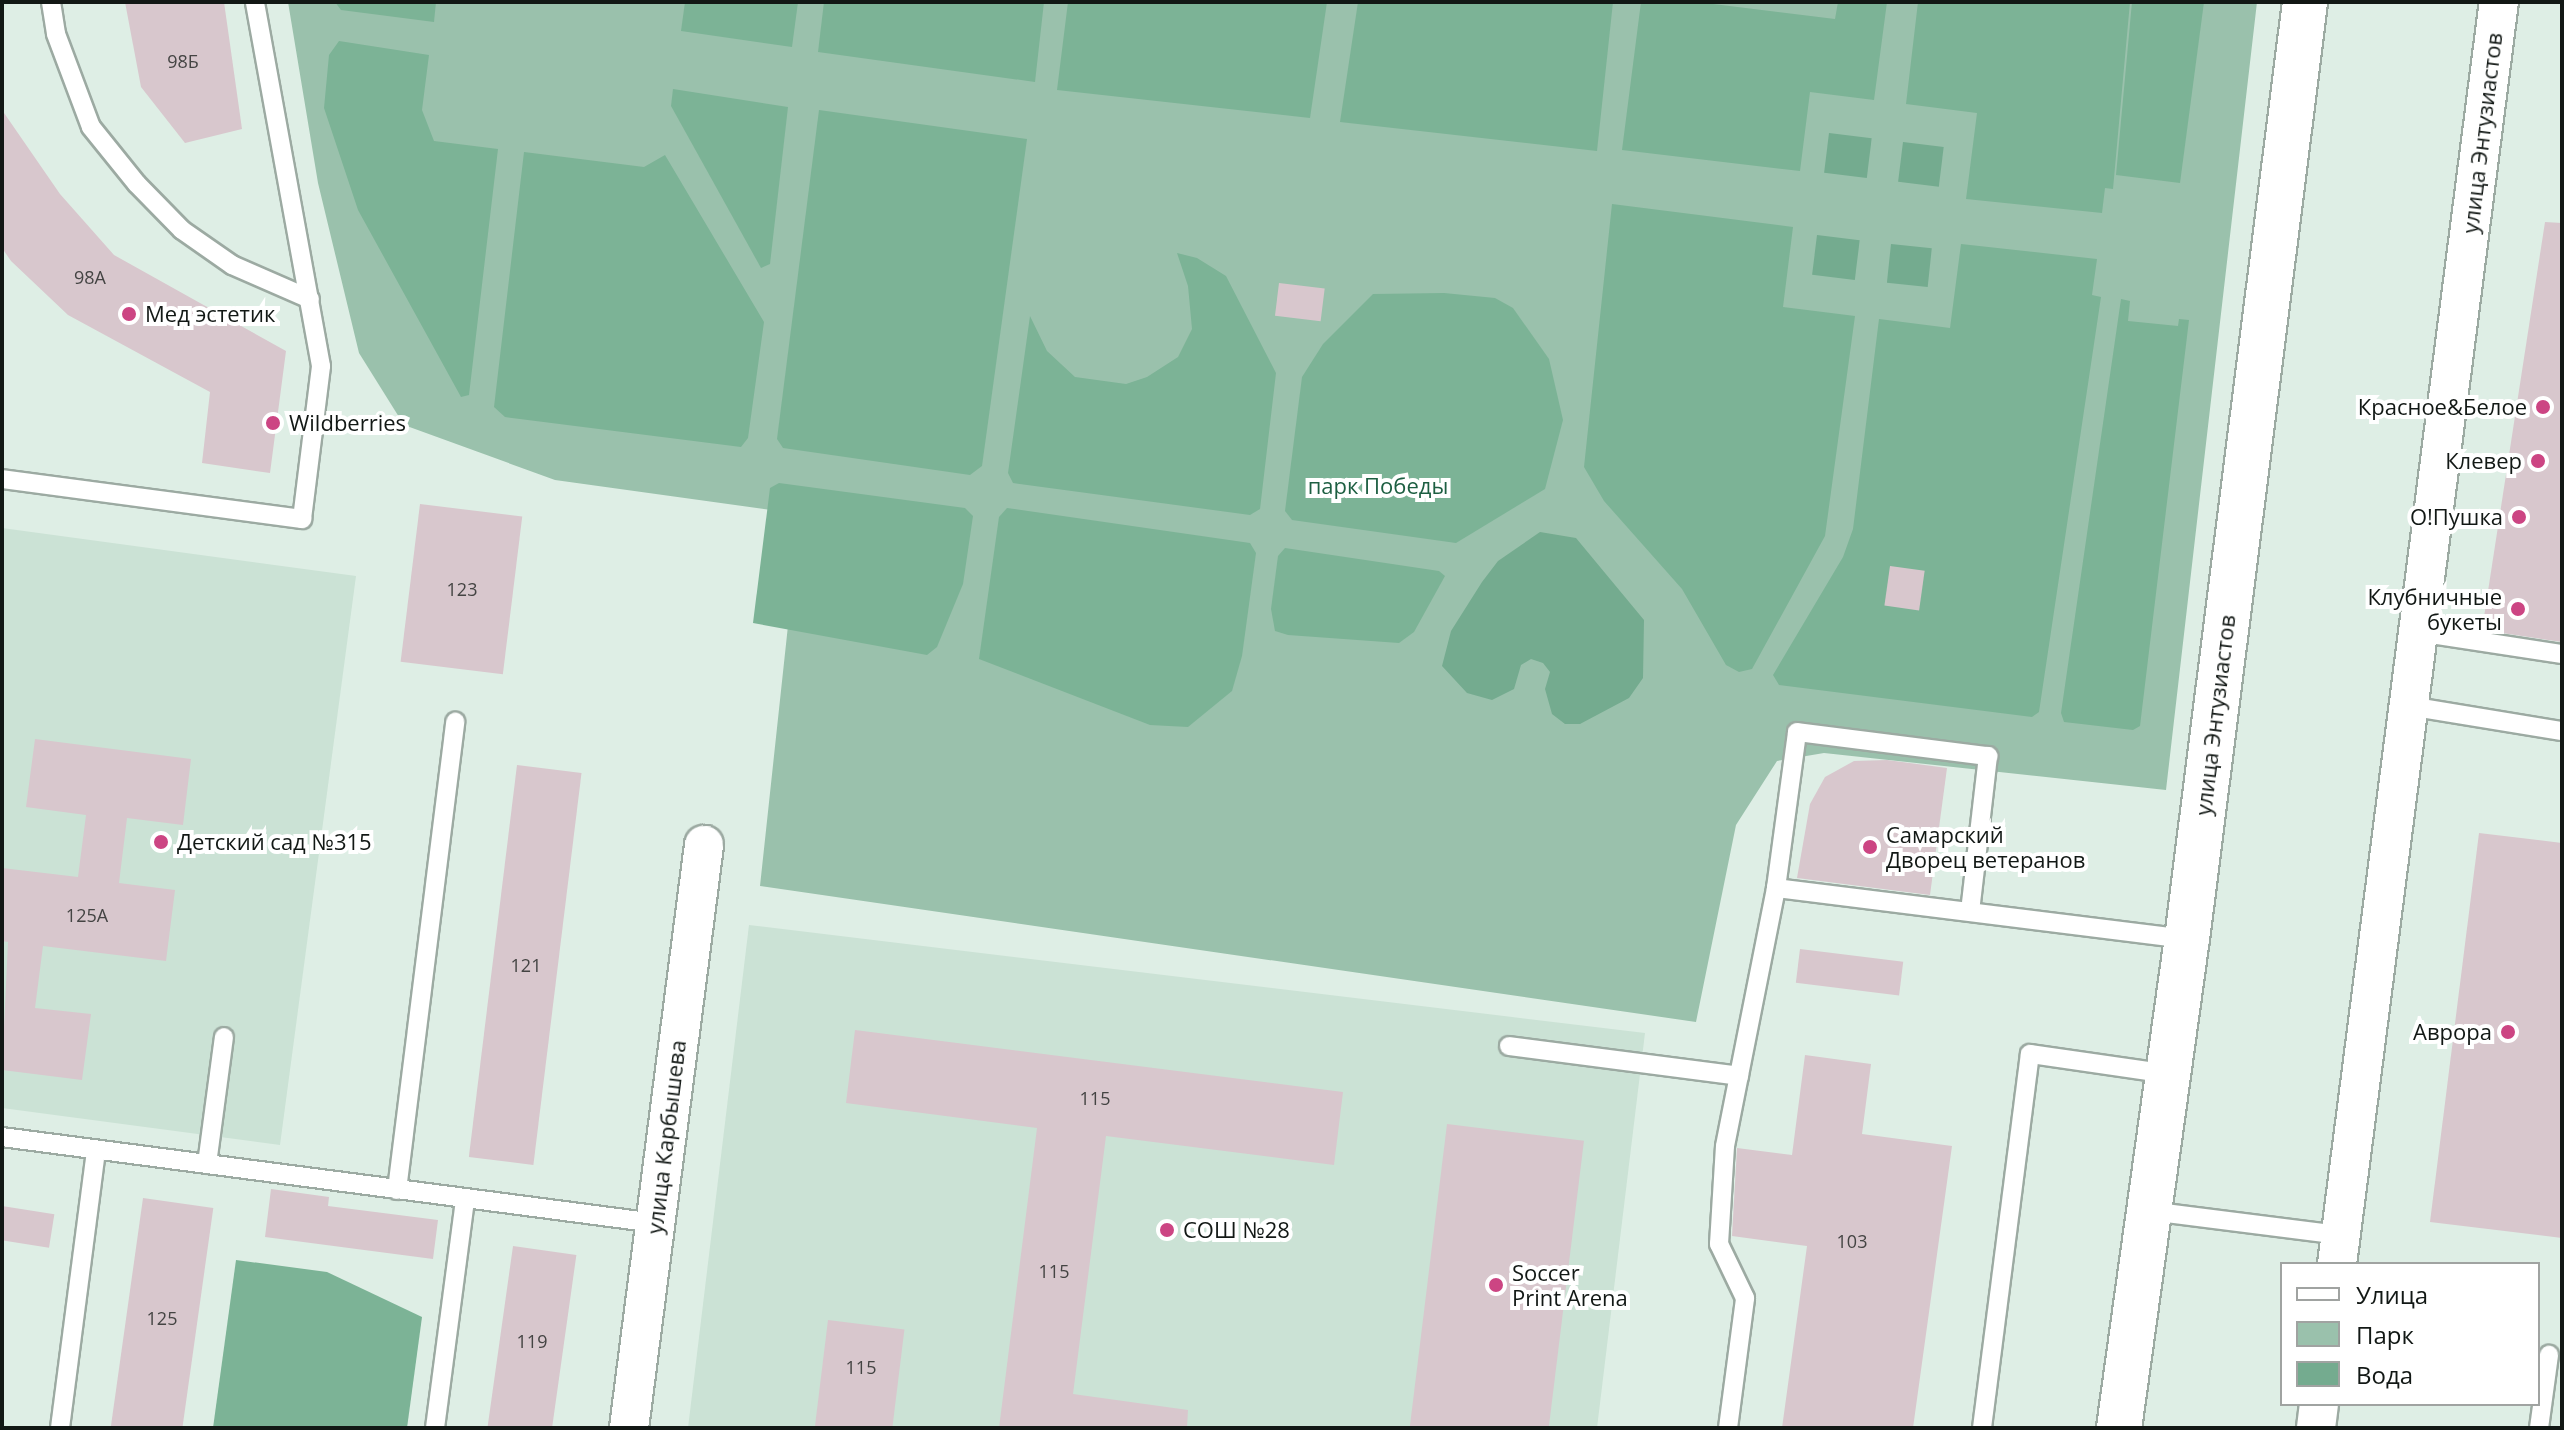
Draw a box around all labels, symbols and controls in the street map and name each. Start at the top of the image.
street label: улица Энтузиастов [2457,31,2507,235]
house number: 98Б [167,50,199,72]
house number: 98А [74,266,106,288]
place label: Мед эстетик [145,301,275,327]
marker: Мед эстетик [120,305,138,323]
place label: Красное&Белое [2358,394,2527,420]
marker: Красное&Белое [2534,398,2552,416]
place label: Wildberries [289,410,406,436]
marker: Wildberries [264,414,282,432]
place label: Клевер [2445,448,2522,474]
marker: Клевер [2529,452,2547,470]
park label: парк Победы [1308,473,1448,499]
place label: О!Пушка [2410,504,2503,530]
marker: О!Пушка [2510,508,2528,526]
house number: 123 [447,578,477,600]
place label: Клубничные букеты [2367,583,2502,634]
marker: Клубничные букеты [2509,600,2527,618]
street label: улица Энтузиастов [2190,613,2240,817]
place label: Самарский Дворец ветеранов [1886,821,2085,872]
place label: Детский сад №315 [177,829,372,855]
marker: Детский сад №315 [152,833,170,851]
marker: Самарский Дворец ветеранов [1861,838,1879,856]
house number: 125А [66,904,108,926]
house number: 121 [511,954,541,976]
place label: Аврора [2413,1019,2492,1045]
marker: Аврора [2499,1023,2517,1041]
street label: улица Карбышева [641,1039,691,1235]
house number: 115 [1080,1087,1110,1109]
place label: СОШ №28 [1183,1217,1290,1243]
marker: СОШ №28 [1158,1221,1176,1239]
house number: 103 [1837,1230,1867,1252]
place label: Soccer Print Arena [1512,1259,1628,1310]
house number: 115 [1039,1260,1069,1282]
legend [2280,1262,2540,1406]
marker: Soccer Print Arena [1487,1276,1505,1294]
text: Улица [2356,1278,2428,1311]
house number: 125 [147,1307,177,1329]
text: Парк [2356,1318,2414,1351]
house number: 119 [517,1330,547,1352]
house number: 115 [846,1356,876,1378]
text: Вода [2356,1358,2413,1391]

